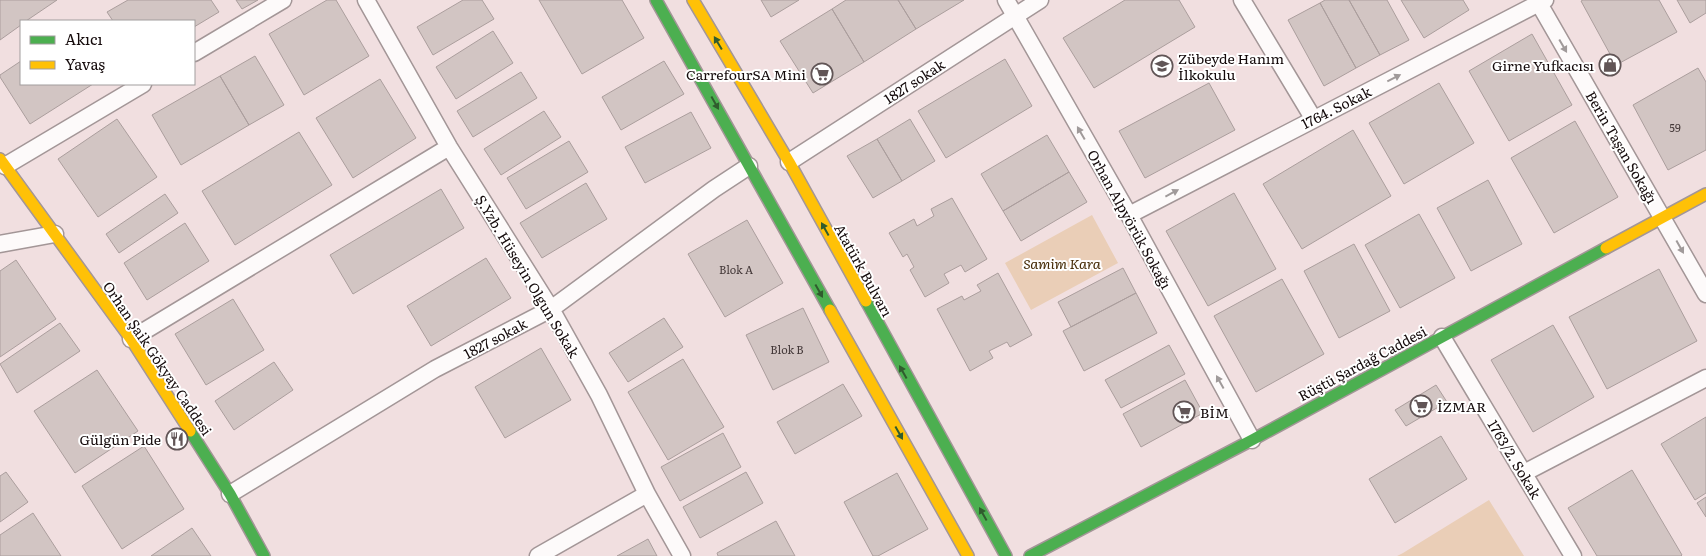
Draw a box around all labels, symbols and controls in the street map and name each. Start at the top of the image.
legend [20,20,195,85]
text: Akıcı [65,27,103,50]
one-way arrow [713,36,722,49]
one-way arrow [1559,39,1568,52]
place label: Zübeyde Hanım İlkokulu [1178,48,1284,84]
text: Yavaş [65,52,105,75]
shop icon: Girne Yufkacısı [1598,53,1622,77]
street label: 1827 sokak [880,54,949,108]
school or university icon: Zübeyde Hanım İlkokulu [1150,54,1174,78]
place label: Girne Yufkacısı [1492,55,1594,75]
supermarket icon: CarrefourSA Mini [810,62,834,86]
place label: CarrefourSA Mini [686,64,806,84]
one-way arrow [1386,74,1401,82]
street label: 1764. Sokak [1298,81,1375,133]
street label: Berin Taşan Sokağı [1582,87,1663,207]
one-way arrow [710,97,719,110]
house number: 59 [1669,119,1681,135]
one-way arrow [1077,126,1086,139]
street label: Orhan Alpyörük Sokağı [1083,146,1177,293]
one-way arrow [1165,189,1179,197]
street label: Ş.Yzb. Hüseyin Olgun Sokak [471,191,585,362]
street label: Atatürk Bulvarı [830,220,898,320]
one-way arrow [821,222,829,236]
one-way arrow [1676,240,1684,254]
park label: Samim Kara [1023,253,1101,273]
house number: Blok A [719,261,753,277]
street label: Orhan Şaik Gökyay Caddesi [99,277,217,439]
one-way arrow [815,285,824,298]
street label: 1827 sokak [460,313,531,363]
street label: Rüştü Şardağ Caddesi [1294,321,1430,405]
house number: Blok B [770,341,804,357]
one-way arrow [899,364,907,379]
one-way arrow [1216,374,1224,389]
supermarket icon: İZMAR [1409,394,1433,418]
place label: İZMAR [1437,396,1486,416]
supermarket icon: BİM [1172,400,1196,424]
place label: BİM [1200,402,1229,422]
street label: 1763/2. Sokak [1484,416,1547,503]
one-way arrow [895,426,903,440]
restaurant icon: Gülgün Pide [165,427,189,451]
place label: Gülgün Pide [79,429,161,449]
one-way arrow [978,507,987,520]

